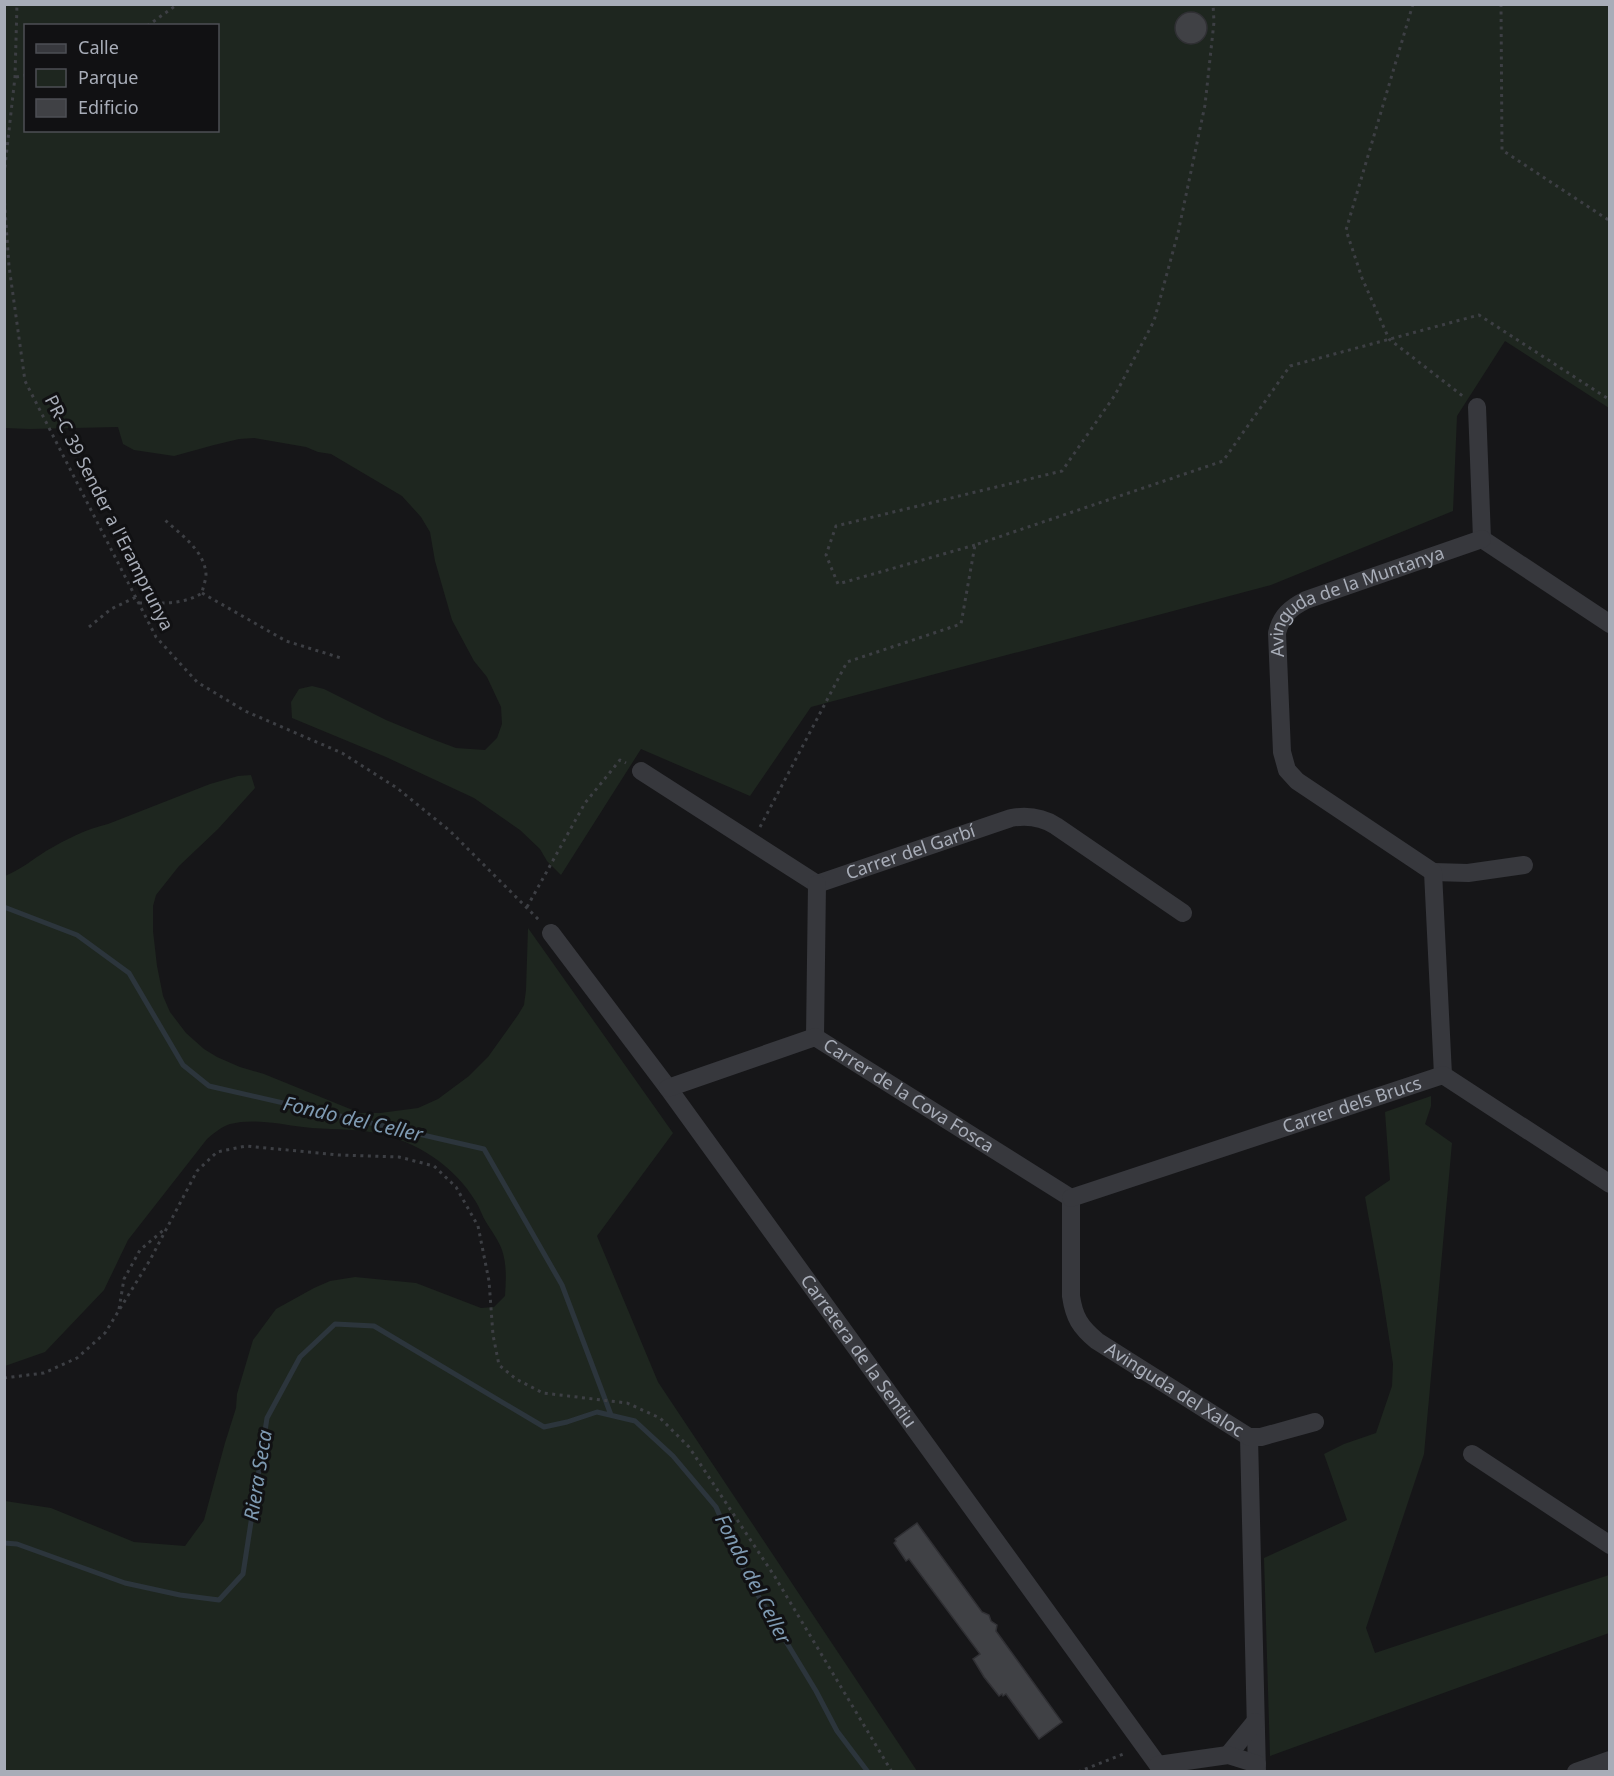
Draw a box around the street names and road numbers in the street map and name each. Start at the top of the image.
street label: PR-C 39 Sender a l'Eramprunya [40,391,180,634]
street label: Avinguda de la Muntanya [1264,540,1447,658]
street label: Carrer del Garbí [842,818,978,884]
street label: Carrer de la Cova Fosca [819,1032,999,1158]
street label: Carrer dels Brucs [1279,1070,1424,1138]
street label: Carretera de la Sentiu [796,1269,923,1432]
street label: Avinguda del Xaloc [1101,1336,1249,1442]

